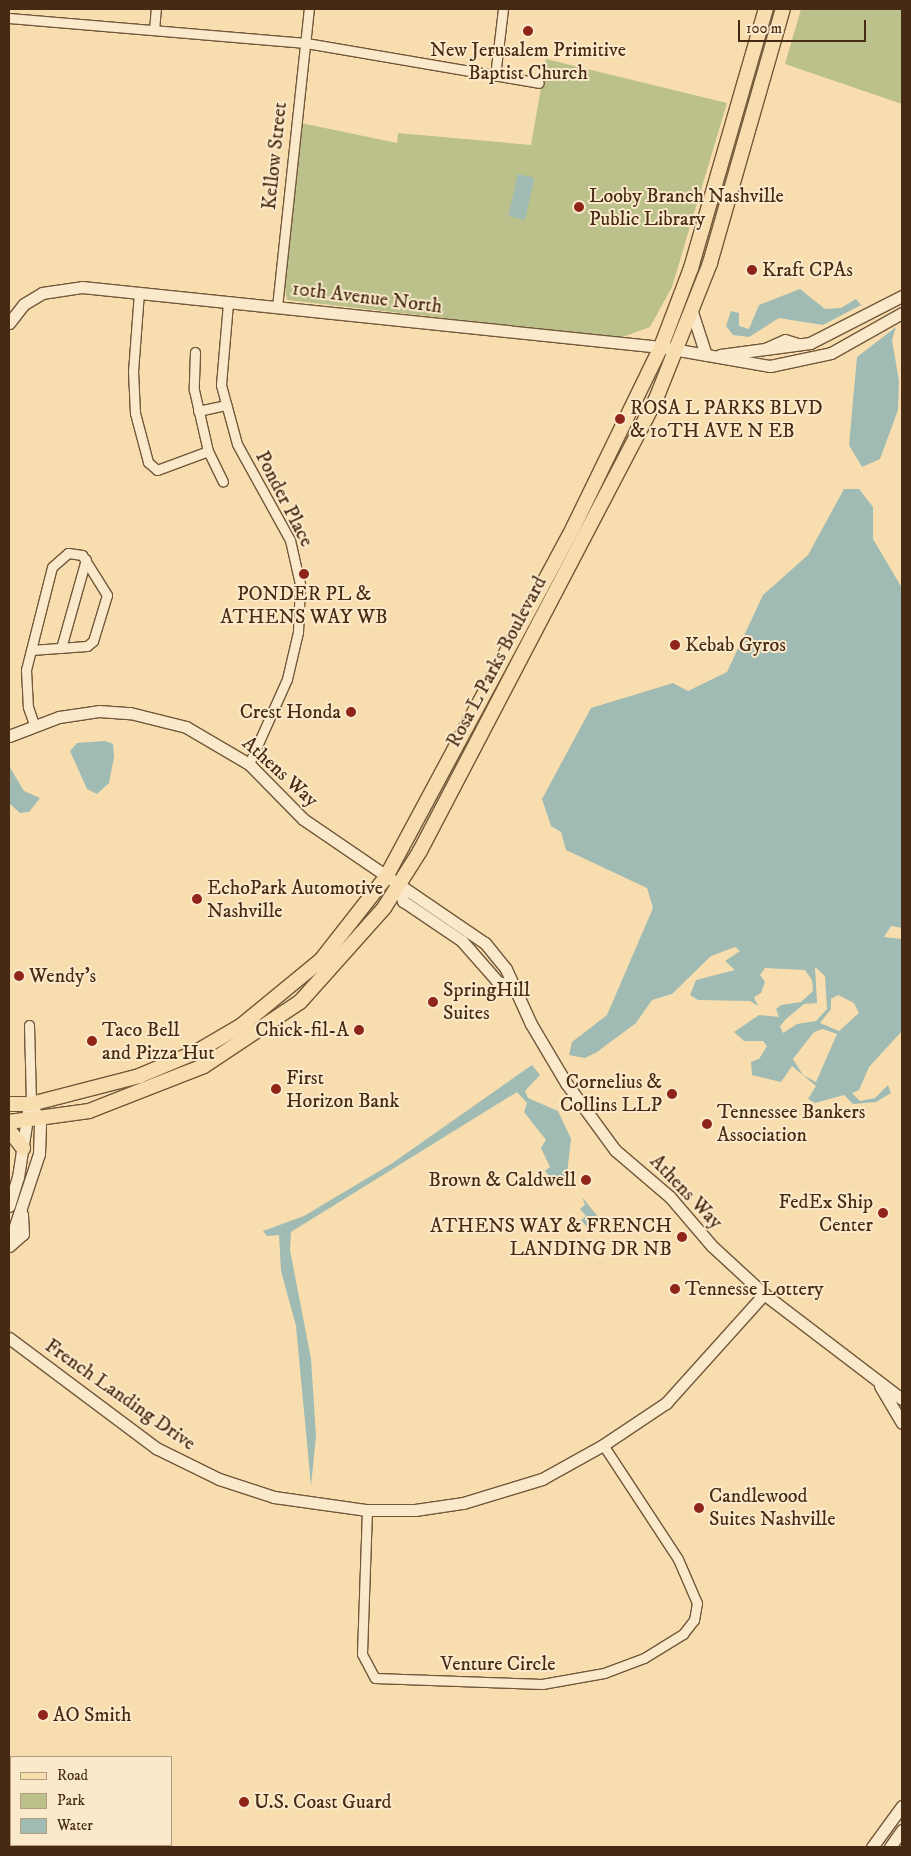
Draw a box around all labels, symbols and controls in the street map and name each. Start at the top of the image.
scale bar [741,10,868,42]
text: 100 m [746,19,782,38]
marker: New Jerusalem Primitive Baptist Church [522,25,534,37]
place label: New Jerusalem Primitive Baptist Church [430,39,626,86]
street label: Kellow Street [257,101,293,211]
place label: Looby Branch Nashville Public Library [589,184,784,231]
marker: Looby Branch Nashville Public Library [573,201,585,213]
place label: Kraft CPAs [762,258,853,282]
marker: Kraft CPAs [746,264,758,276]
street label: 10th Avenue North [291,277,443,319]
place label: ROSA L PARKS BLVD & 10TH AVE N EB [630,396,823,443]
marker: ROSA L PARKS BLVD & 10TH AVE N EB [614,413,626,425]
street label: Ponder Place [250,447,318,551]
marker: PONDER PL & ATHENS WAY WB [298,568,310,580]
street label: Rosa L Parks Boulevard [442,572,552,752]
place label: PONDER PL & ATHENS WAY WB [220,582,388,629]
place label: Kebab Gyros [685,633,786,657]
marker: Kebab Gyros [669,639,681,651]
place label: Crest Honda [240,700,341,724]
marker: Crest Honda [345,706,357,718]
street label: Athens Way [237,732,323,812]
place label: EchoPark Automotive Nashville [207,876,383,923]
marker: EchoPark Automotive Nashville [191,893,203,905]
place label: Wendy's [29,964,96,988]
marker: Wendy's [13,970,25,982]
place label: SpringHill Suites [443,978,530,1025]
marker: SpringHill Suites [427,996,439,1008]
place label: Taco Bell and Pizza Hut [102,1018,215,1065]
place label: Chick-fil-A [255,1018,349,1042]
marker: Chick-fil-A [353,1024,365,1036]
marker: Taco Bell and Pizza Hut [86,1035,98,1047]
place label: First Horizon Bank [286,1066,399,1113]
place label: Cornelius & Collins LLP [560,1070,662,1117]
marker: First Horizon Bank [270,1083,282,1095]
marker: Cornelius & Collins LLP [666,1088,678,1100]
place label: Tennessee Bankers Association [717,1100,865,1147]
marker: Tennessee Bankers Association [701,1118,713,1130]
street label: Athens Way [645,1150,727,1234]
place label: Brown & Caldwell [428,1168,576,1192]
marker: Brown & Caldwell [580,1174,592,1186]
place label: FedEx Ship Center [779,1190,873,1237]
marker: FedEx Ship Center [877,1207,889,1219]
place label: ATHENS WAY & FRENCH LANDING DR NB [430,1214,672,1261]
marker: ATHENS WAY & FRENCH LANDING DR NB [676,1231,688,1243]
place label: Tennesse Lottery [685,1277,824,1301]
marker: Tennesse Lottery [669,1283,681,1295]
street label: French Landing Drive [40,1334,200,1456]
place label: Candlewood Suites Nashville [709,1484,836,1531]
marker: Candlewood Suites Nashville [693,1502,705,1514]
street label: Venture Circle [441,1652,555,1676]
place label: AO Smith [53,1703,132,1727]
marker: AO Smith [37,1709,49,1721]
legend [10,1756,172,1846]
text: Road [57,1766,88,1785]
place label: U.S. Coast Guard [254,1790,391,1814]
text: Park [57,1791,85,1810]
marker: U.S. Coast Guard [238,1796,250,1808]
text: Water [57,1816,93,1835]

